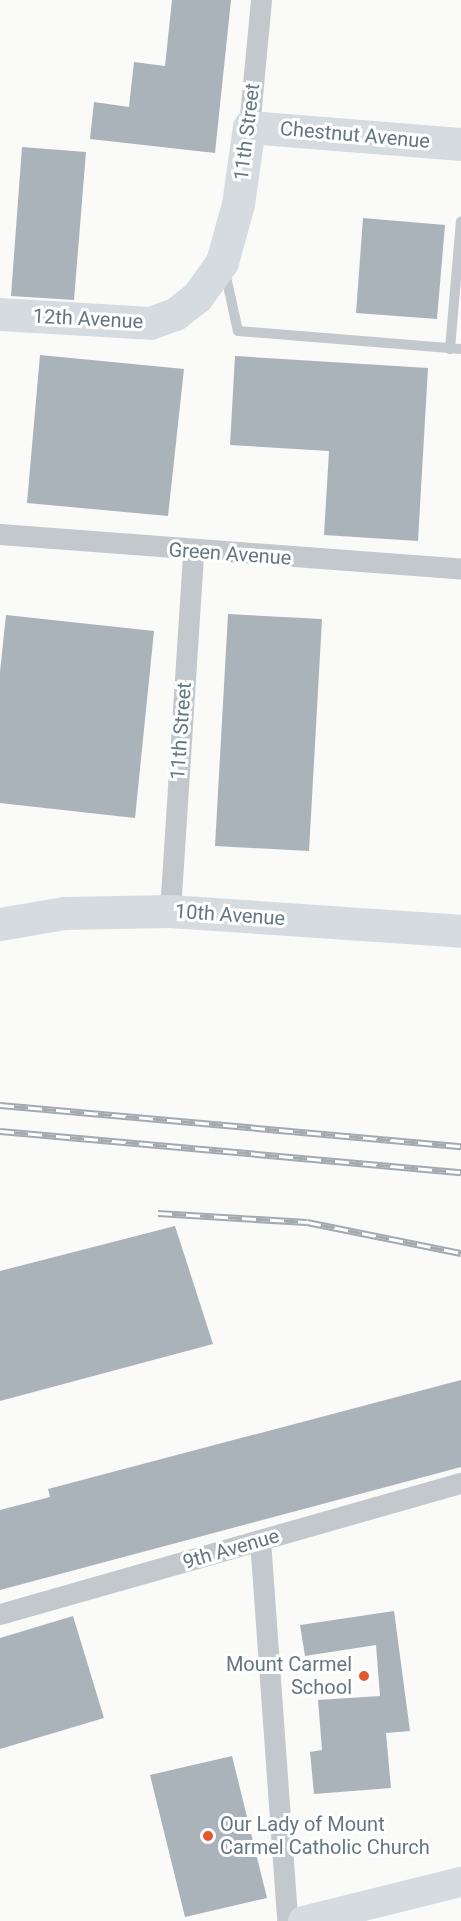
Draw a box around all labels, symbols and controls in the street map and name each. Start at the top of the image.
street label: 11th Street [229,82,265,182]
street label: Chestnut Avenue [279,116,431,154]
street label: 12th Avenue [32,304,144,334]
street label: Green Avenue [168,538,292,570]
street label: 11th Street [166,681,196,781]
street label: 10th Avenue [174,899,286,931]
street label: 9th Avenue [180,1524,282,1574]
place label: Mount Carmel School [226,1652,352,1699]
marker: Mount Carmel School [357,1669,371,1683]
place label: Our Lady of Mount Carmel Catholic Church [220,1812,430,1859]
marker: Our Lady of Mount Carmel Catholic Church [201,1829,215,1843]

